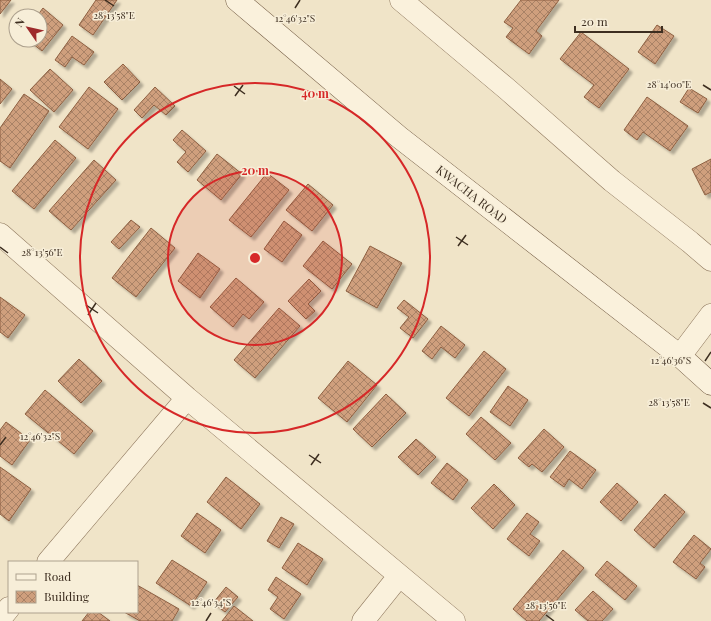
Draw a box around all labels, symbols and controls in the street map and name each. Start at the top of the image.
north arrow [8,8,48,48]
text: 28°13'58"E [93,8,135,22]
scale bar [575,8,662,34]
text: 12°46'32"S [275,11,315,25]
text: 20 m [581,13,608,29]
text: N [11,15,28,30]
text: 28°14'00"E [647,77,691,91]
text: 40 m [301,85,329,101]
street label: KWACHA ROAD [433,161,511,227]
text: 20 m [241,162,269,178]
text: 28°13'56"E [21,245,63,259]
centre of rings [248,251,262,265]
text: 12°46'36"S [651,353,691,367]
text: 28°13'58"E [648,395,690,409]
text: 12°46'32"S [20,429,60,443]
legend [8,561,138,613]
text: Road [44,568,71,584]
text: Building [44,588,90,604]
text: 12°46'34"S [191,595,231,609]
text: 28°13'56"E [525,598,567,612]

